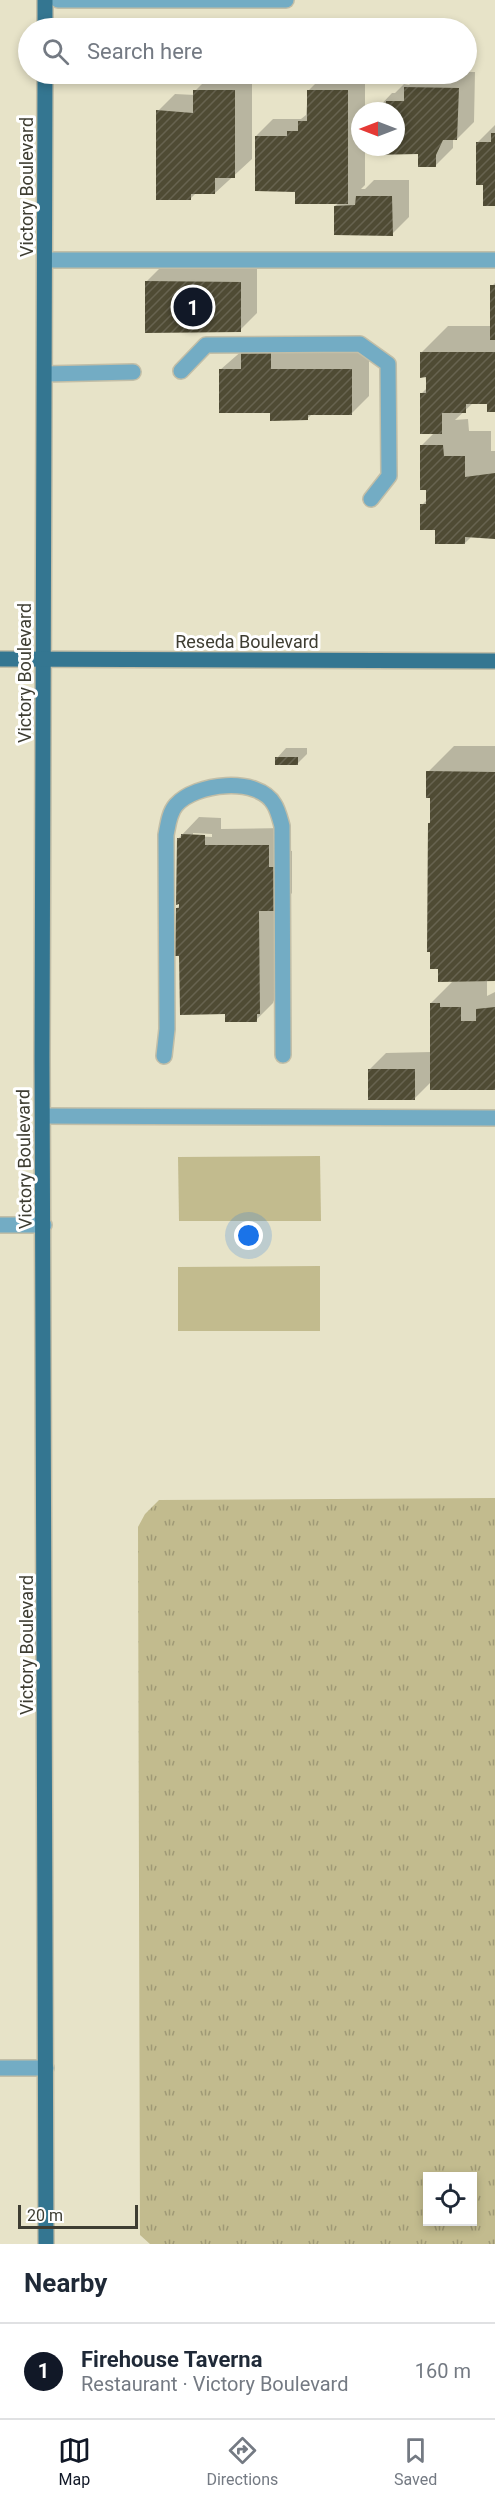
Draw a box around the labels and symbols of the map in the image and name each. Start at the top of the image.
north arrow [351,102,405,156]
street label: Victory Boulevard [16,117,37,257]
pin: 1 [174,284,212,330]
street label: Victory Boulevard [14,603,35,743]
street label: Reseda Boulevard [175,631,319,652]
street label: Victory Boulevard [12,1089,36,1229]
your location [234,1221,263,1250]
street label: Victory Boulevard [16,1575,37,1715]
scale bar [18,2202,138,2230]

